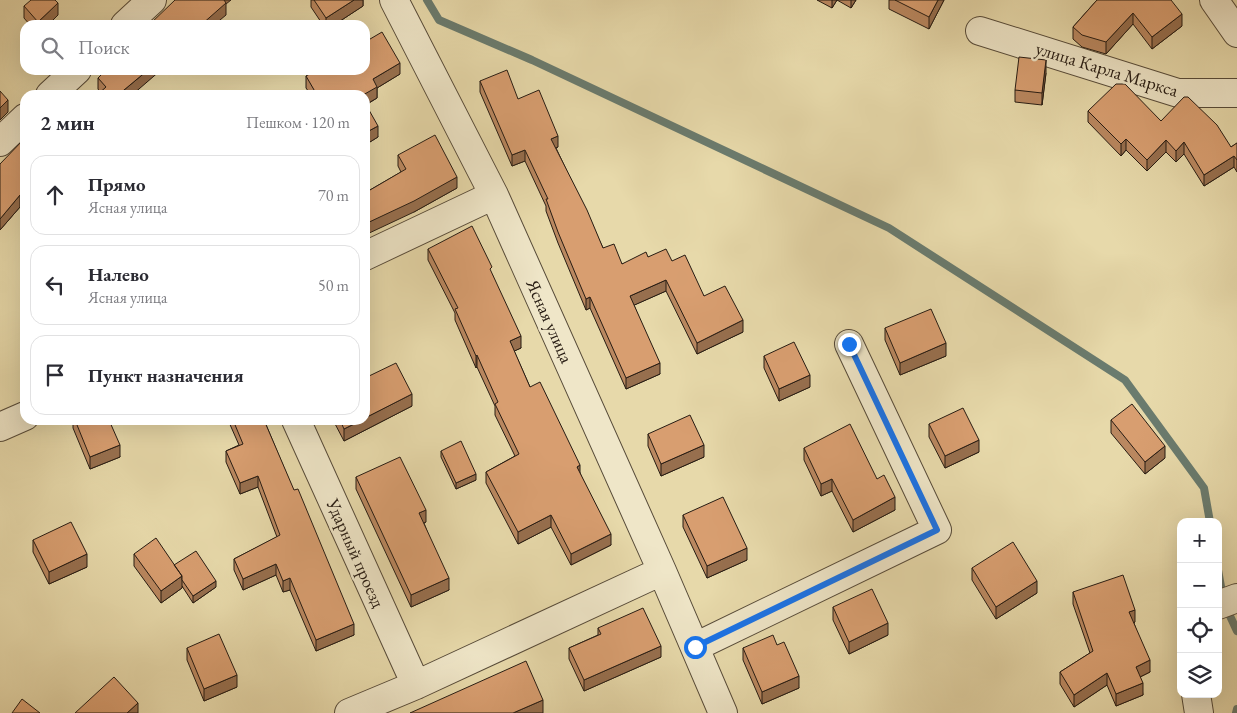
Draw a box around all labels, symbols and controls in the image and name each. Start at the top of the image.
search box [20,20,370,75]
icon: search [38,34,66,62]
text: Поиск [78,35,130,60]
street label: улица Карла Маркса [1033,36,1182,102]
text: 2 мин [40,109,95,136]
text: Пешком · 120 m [246,112,350,133]
text: Прямо [88,172,146,197]
icon: ahead [41,181,69,209]
text: 70 m [318,185,349,206]
text: Ясная улица [88,197,167,218]
text: Налево [88,262,149,287]
icon: left [41,271,69,299]
text: 50 m [318,275,349,296]
street label: Ясная улица [521,275,579,367]
text: Ясная улица [88,287,167,308]
route end [838,333,861,356]
icon: arrive [41,361,69,389]
text: Пункт назначения [88,363,244,388]
street label: Ударный проезд [321,494,390,611]
map controls [1177,518,1222,698]
button: + [1177,518,1222,563]
button: − [1177,563,1222,608]
button: locate [1177,608,1222,653]
route start [684,636,707,659]
button: layers [1177,653,1222,698]

